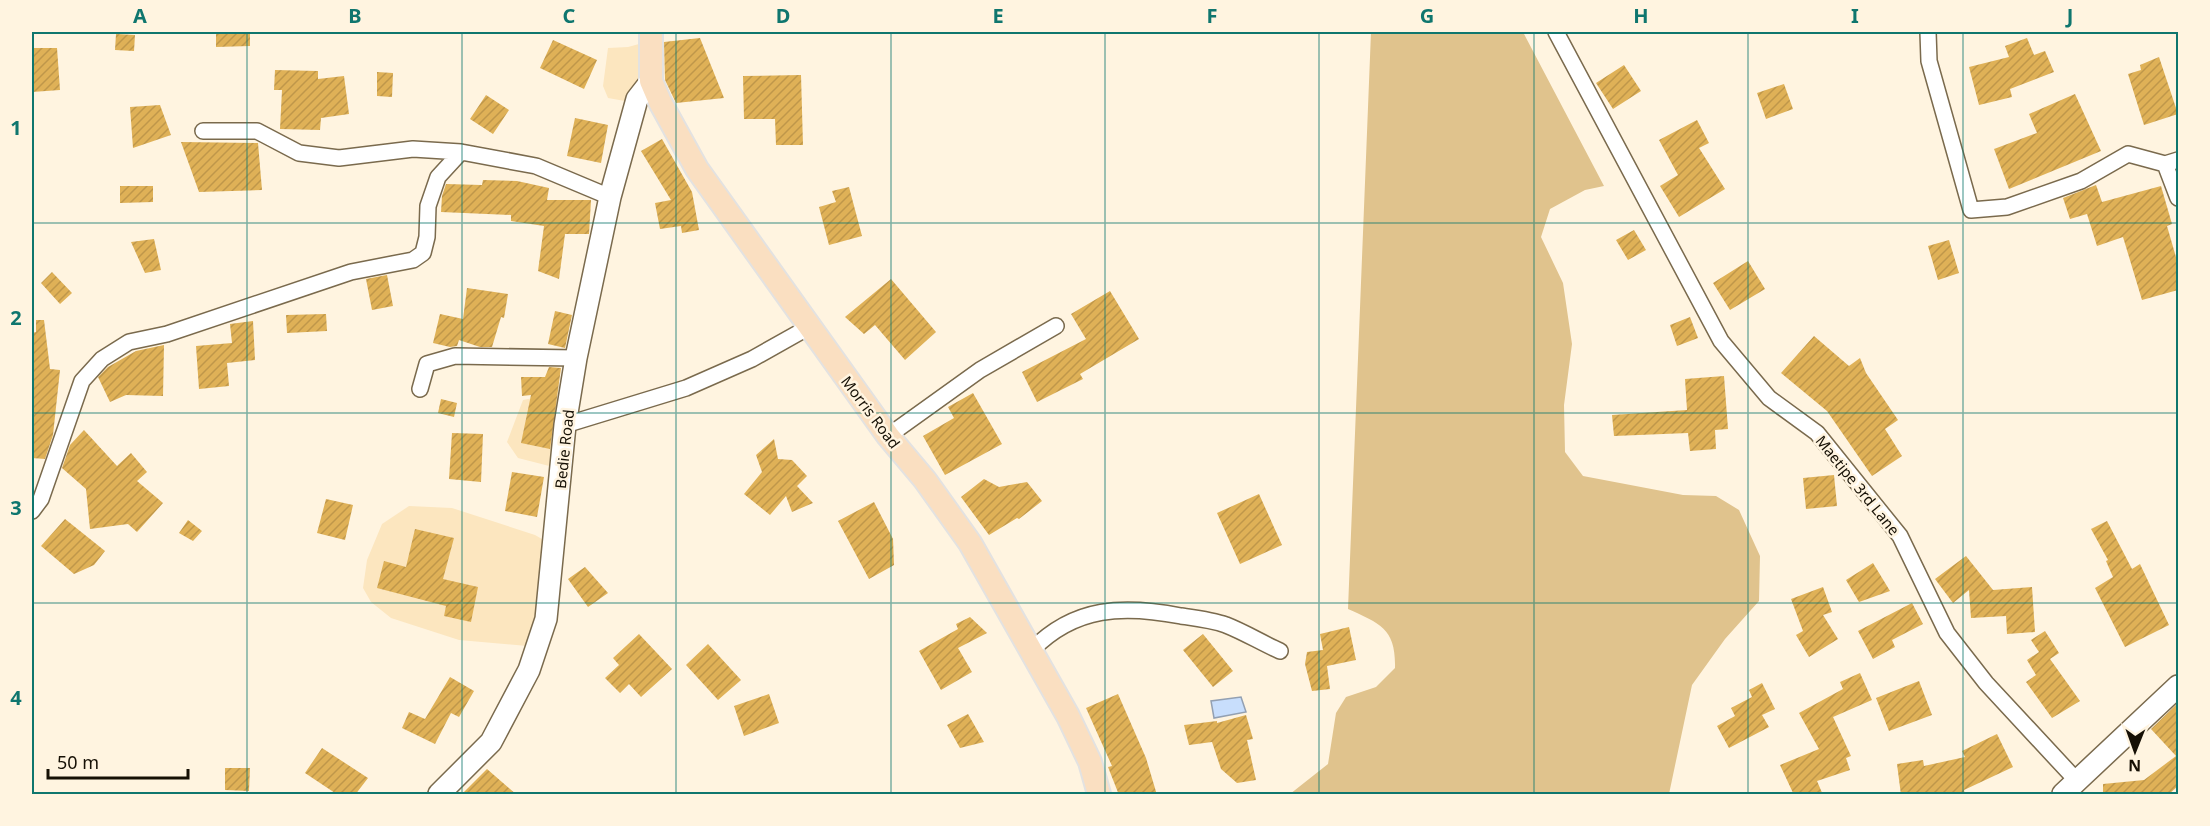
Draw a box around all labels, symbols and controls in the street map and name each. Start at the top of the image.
text: A [133,2,147,29]
text: B [348,2,362,29]
text: C [563,2,576,29]
text: D [776,2,790,29]
text: E [992,2,1004,29]
text: F [1207,2,1217,29]
text: G [1420,2,1434,29]
text: H [1633,2,1649,29]
text: I [1851,2,1859,29]
text: J [2065,2,2073,29]
text: 1 [10,114,22,141]
text: 2 [10,304,22,331]
street label: Morris Road [837,372,905,452]
street label: Bedie Road [550,408,578,490]
street label: Maetipe 3rd Lane [1812,431,1904,539]
text: 3 [10,494,22,521]
text: 4 [10,684,22,711]
north arrow [2105,721,2165,781]
scale bar [48,742,188,780]
text: 50 m [57,750,99,774]
text: N [2128,755,2141,777]

